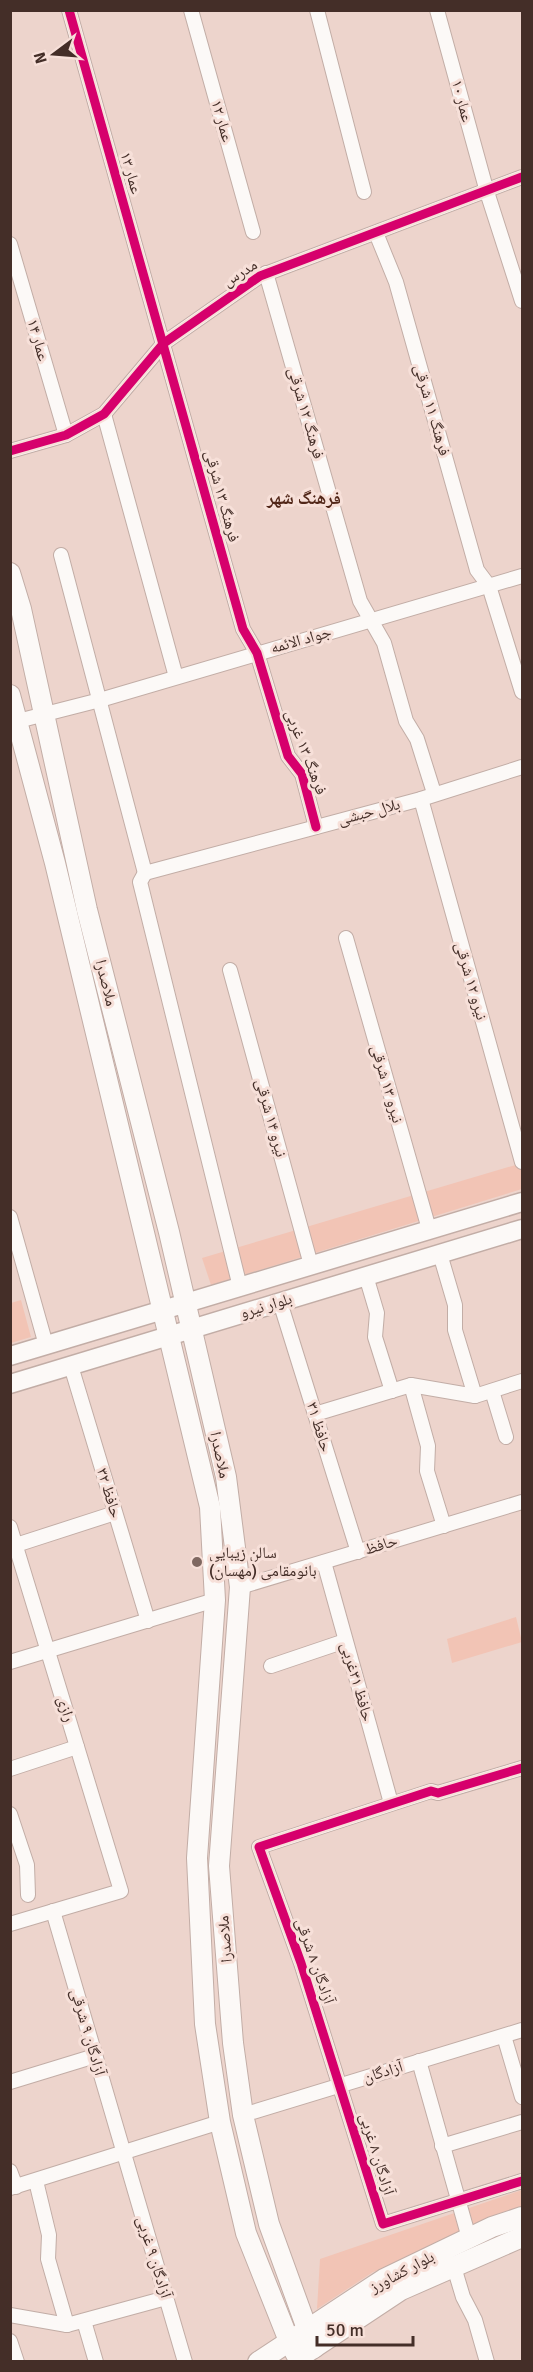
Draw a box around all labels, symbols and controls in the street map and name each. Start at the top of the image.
north arrow [24,24,84,84]
text: N [29,50,52,66]
street label: عمار ۱۰ [447,78,477,124]
street label: عمار ۱۲ [206,98,238,144]
street label: عمار ۱۳ [115,150,147,196]
street label: مدرس [219,255,261,291]
street label: عمار ۱۴ [22,317,54,363]
street label: فرهنگ ۱۱ شرقی [409,362,455,458]
street label: فرهنگ ۱۲ شرقی [283,365,329,461]
street label: فرهنگ ۱۳ شرقی [200,448,244,544]
district label: فرهنگ شهر [266,487,341,509]
street label: جواد الائمه [268,622,334,658]
street label: فرهنگ ۱۳ غربی [281,707,331,797]
street label: بلال حبشی [336,794,402,830]
street label: نیرو ۱۲ شرقی [450,940,492,1022]
street label: ملاصدرا [91,958,121,1008]
street label: نیرو ۱۳ شرقی [366,1043,408,1125]
street label: نیرو ۱۴ شرقی [251,1077,291,1159]
street label: بلوار نیرو [238,1289,294,1323]
street label: حافظ ۳۱ [302,1400,336,1454]
street label: ملاصدرا [205,1430,235,1480]
street label: حافظ ۳۲ [92,1466,126,1520]
street label: حافظ [362,1531,400,1559]
place label: سالن زیبایی بانومقامی (مهسان) [209,1543,317,1581]
marker: سالن زیبایی بانومقامی (مهسان) [190,1555,204,1569]
street label: حافظ ۳۱غربی [336,1640,378,1724]
street label: رازی [53,1694,79,1724]
street label: ملاصدرا [213,1915,237,1963]
street label: آزادگان ۸ شرقی [291,1915,339,2007]
street label: آزادگان ۹ شرقی [66,1986,110,2079]
street label: آزادگان [361,2056,406,2087]
street label: آزادگان ۸ غربی [355,2111,399,2198]
street label: آزادگان ۹ غربی [132,2214,176,2301]
street label: بلوار کشاورز [365,2247,438,2298]
scale bar [317,2309,413,2347]
text: 50 m [326,2319,364,2341]

